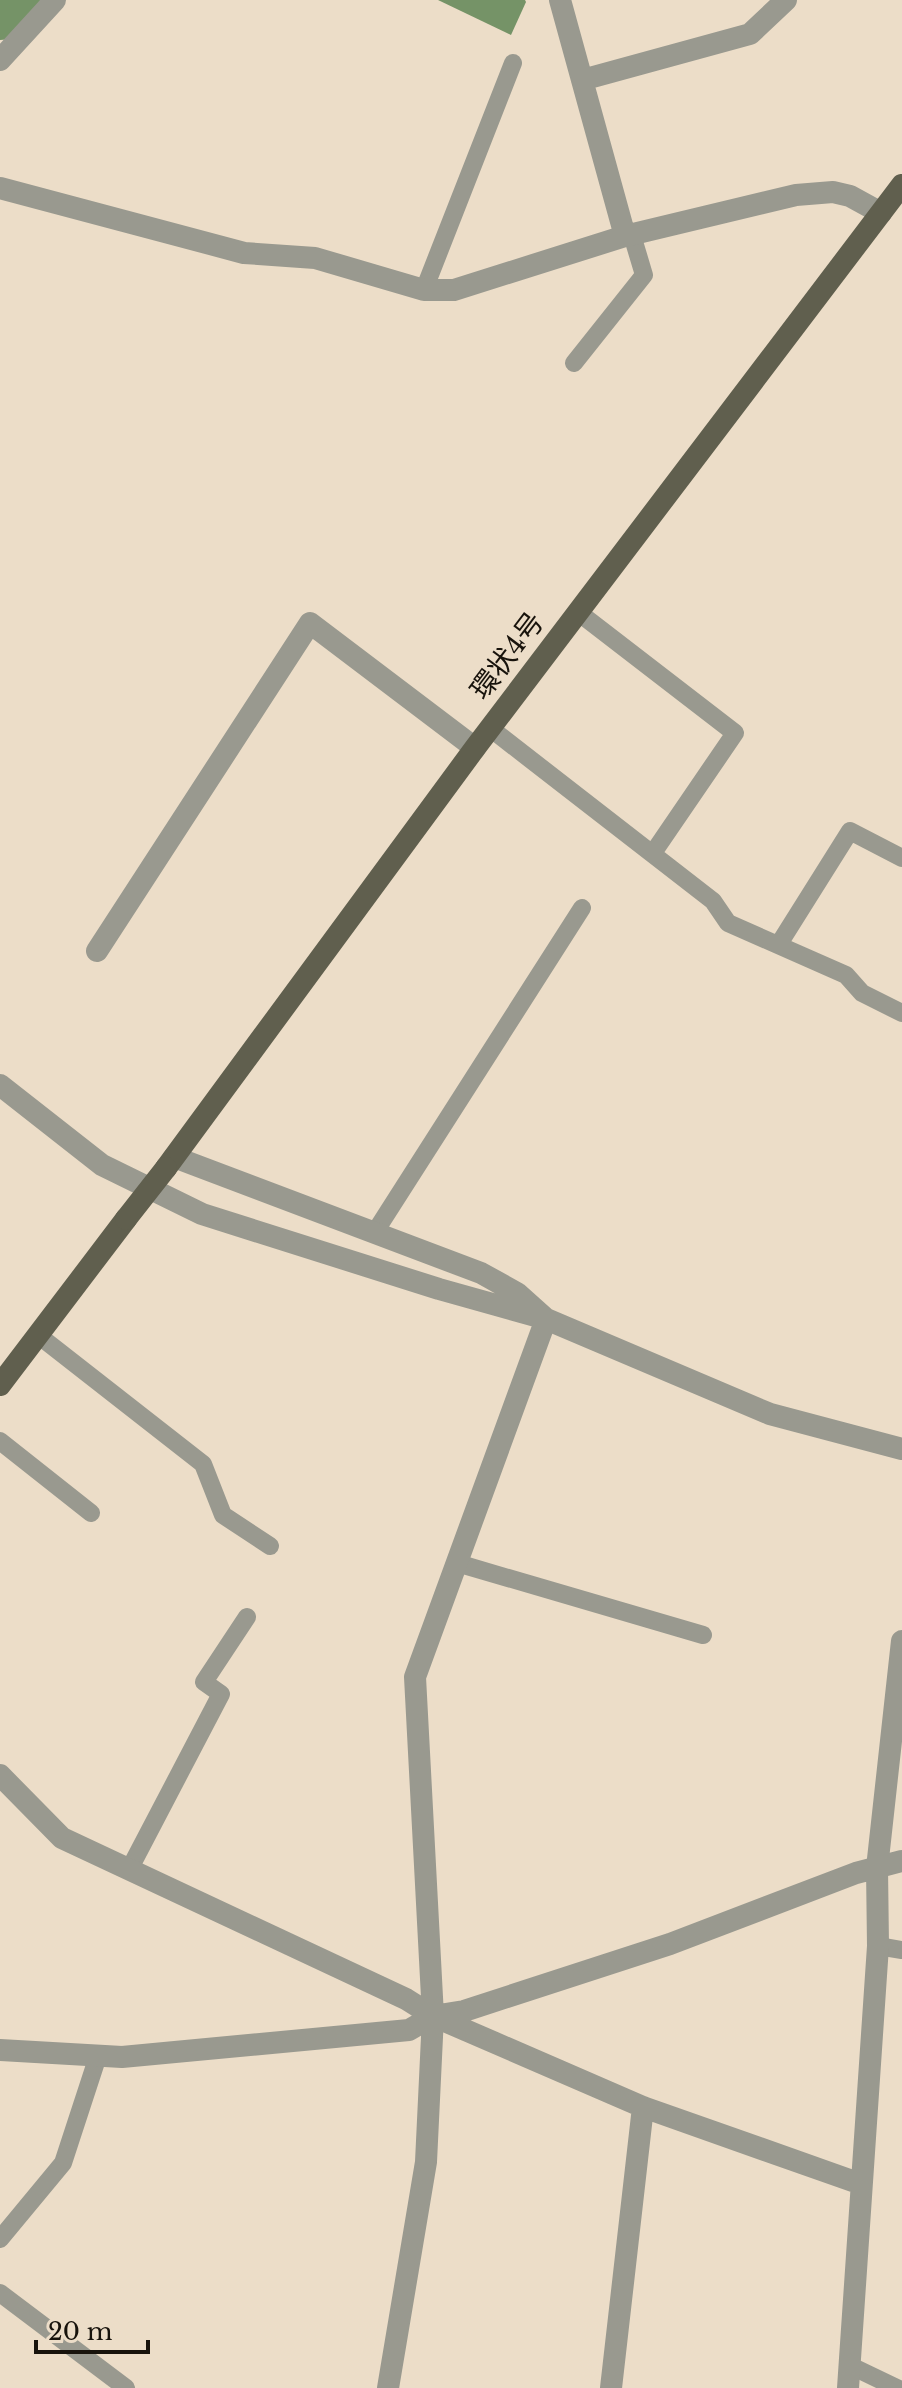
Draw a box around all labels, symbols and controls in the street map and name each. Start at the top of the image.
street label: 環状4号 [463,605,551,707]
scale bar [36,2304,148,2354]
text: 20 m [48,2317,113,2346]

